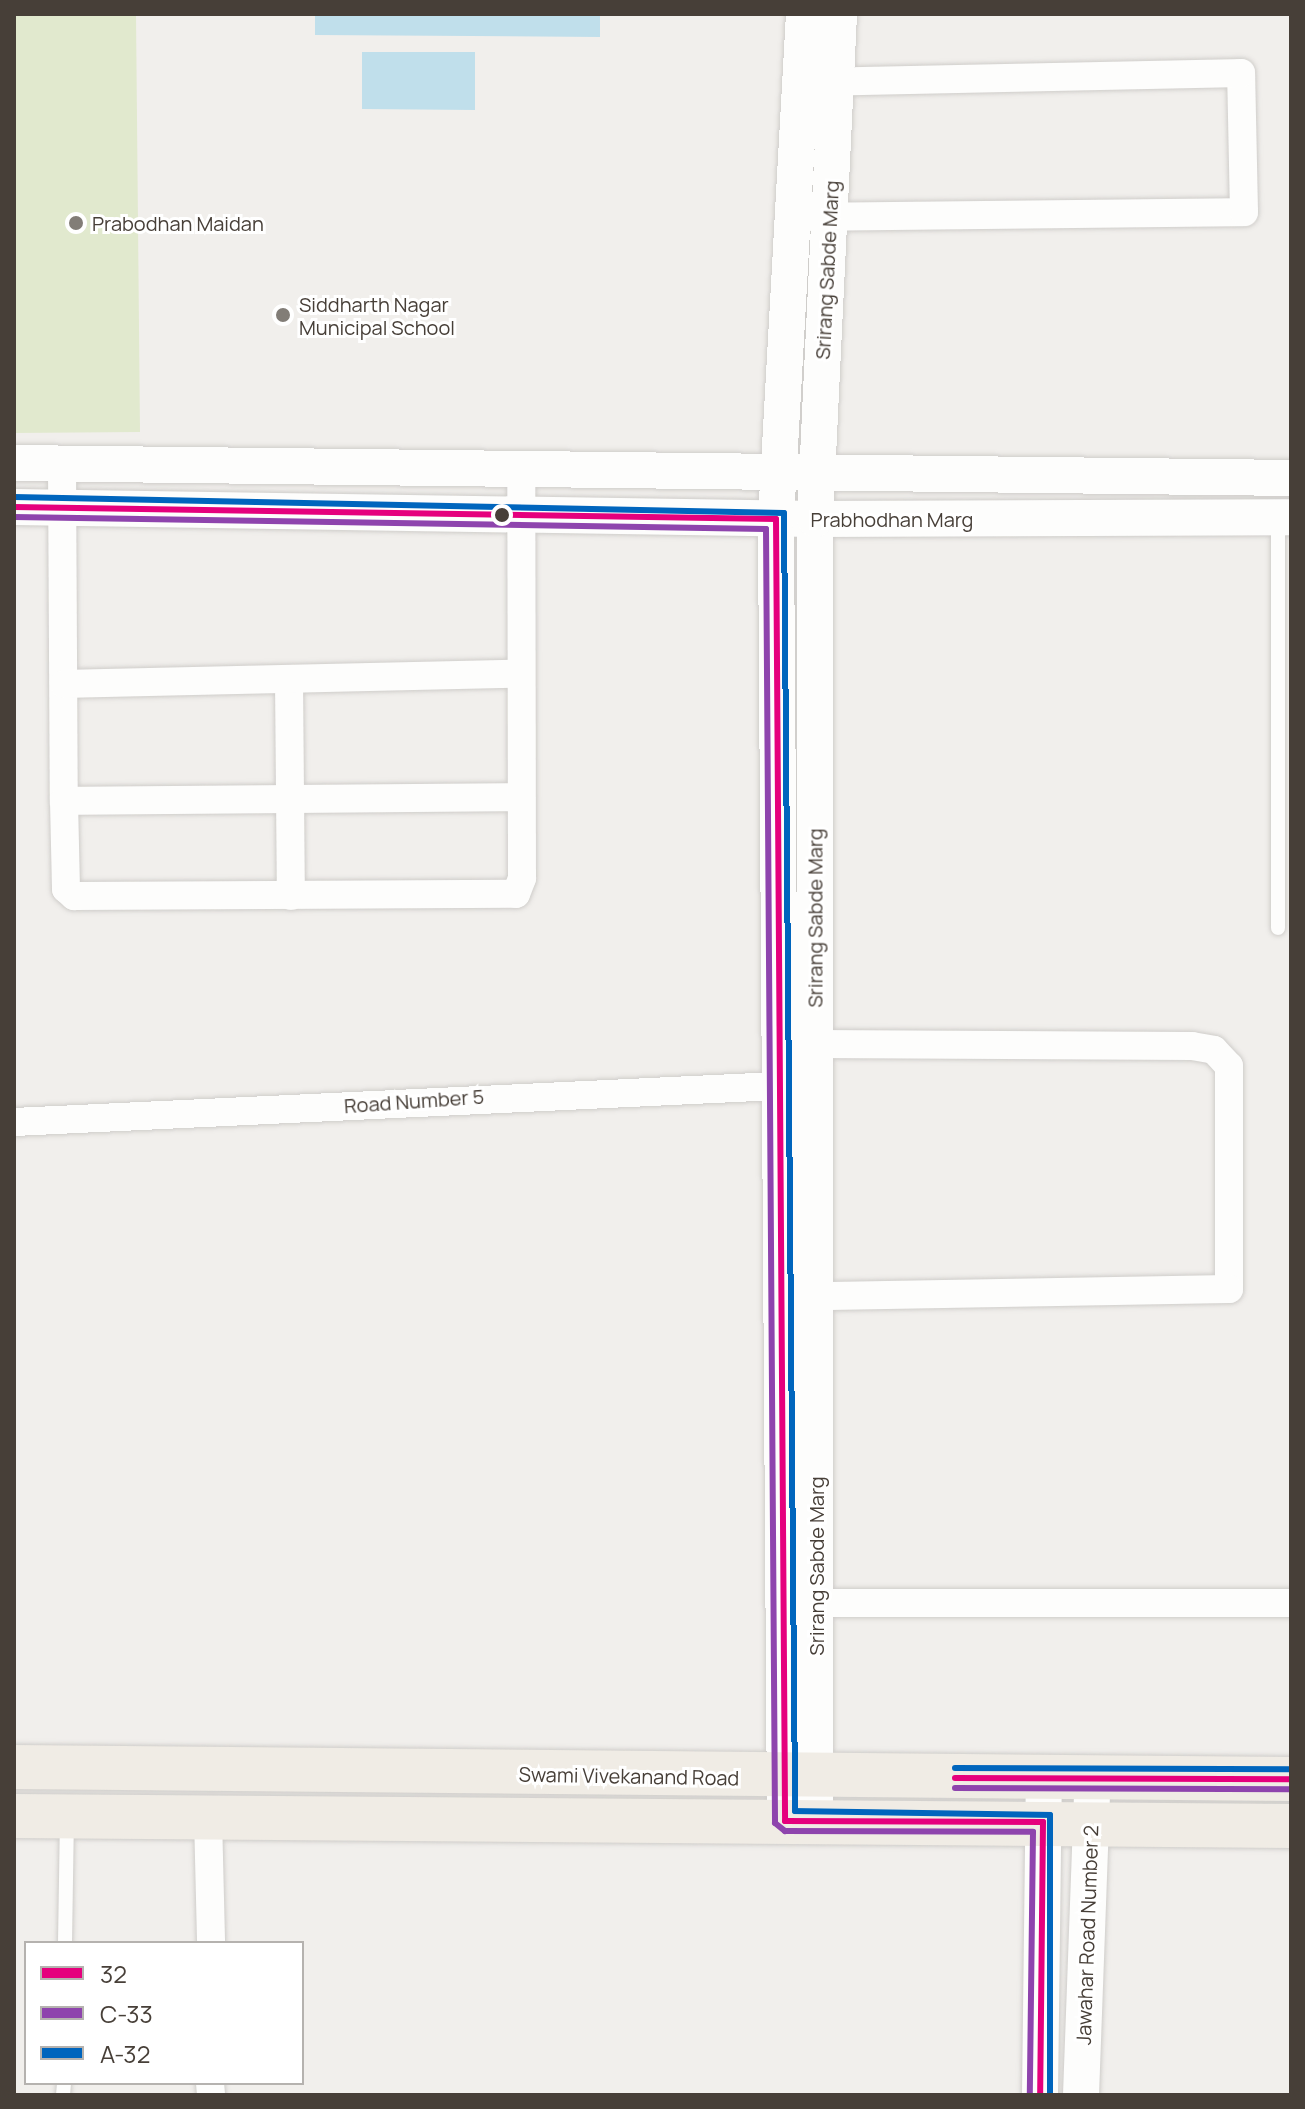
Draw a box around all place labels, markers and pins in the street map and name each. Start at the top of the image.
place label: Prabodhan Maidan [92,211,264,235]
marker: Prabodhan Maidan [67,214,85,232]
place label: Siddharth Nagar Municipal School [299,292,455,339]
marker: Siddharth Nagar Municipal School [274,306,292,324]
unlabelled marker [494,507,510,523]

